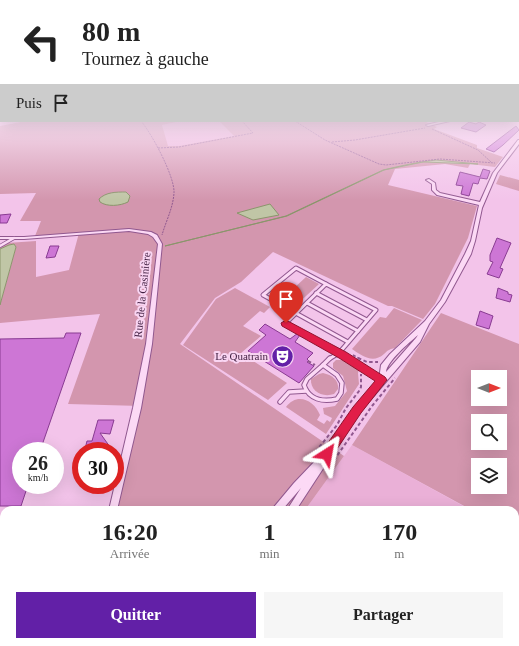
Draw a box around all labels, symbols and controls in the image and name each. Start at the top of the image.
icon: left [16,16,68,68]
text: 80 m [82,16,140,47]
text: Tournez à gauche [82,49,209,69]
icon: arrive [50,92,72,114]
text: Puis [16,95,42,111]
street label: Rue de la Casinière [132,252,152,338]
pin [269,282,303,323]
icon: arrive [275,288,297,310]
theatre icon: Le Quatrain [270,343,296,369]
place label: Le Quatrain [215,350,268,362]
north arrow [471,370,507,406]
map controls [471,370,507,494]
button: search [471,414,507,450]
position arrow [306,433,348,475]
speed limit sign: 30 [72,442,124,494]
text: 26 [28,452,48,474]
button: layers [471,458,507,494]
text: km/h [28,472,48,483]
text: 16:20 [102,519,158,545]
text: 1 [263,519,275,545]
text: 170 [381,519,417,545]
text: Arrivée [110,546,150,561]
text: min [259,546,280,561]
text: m [394,546,404,561]
button: Quitter [16,592,256,638]
button: Partager [264,592,503,638]

